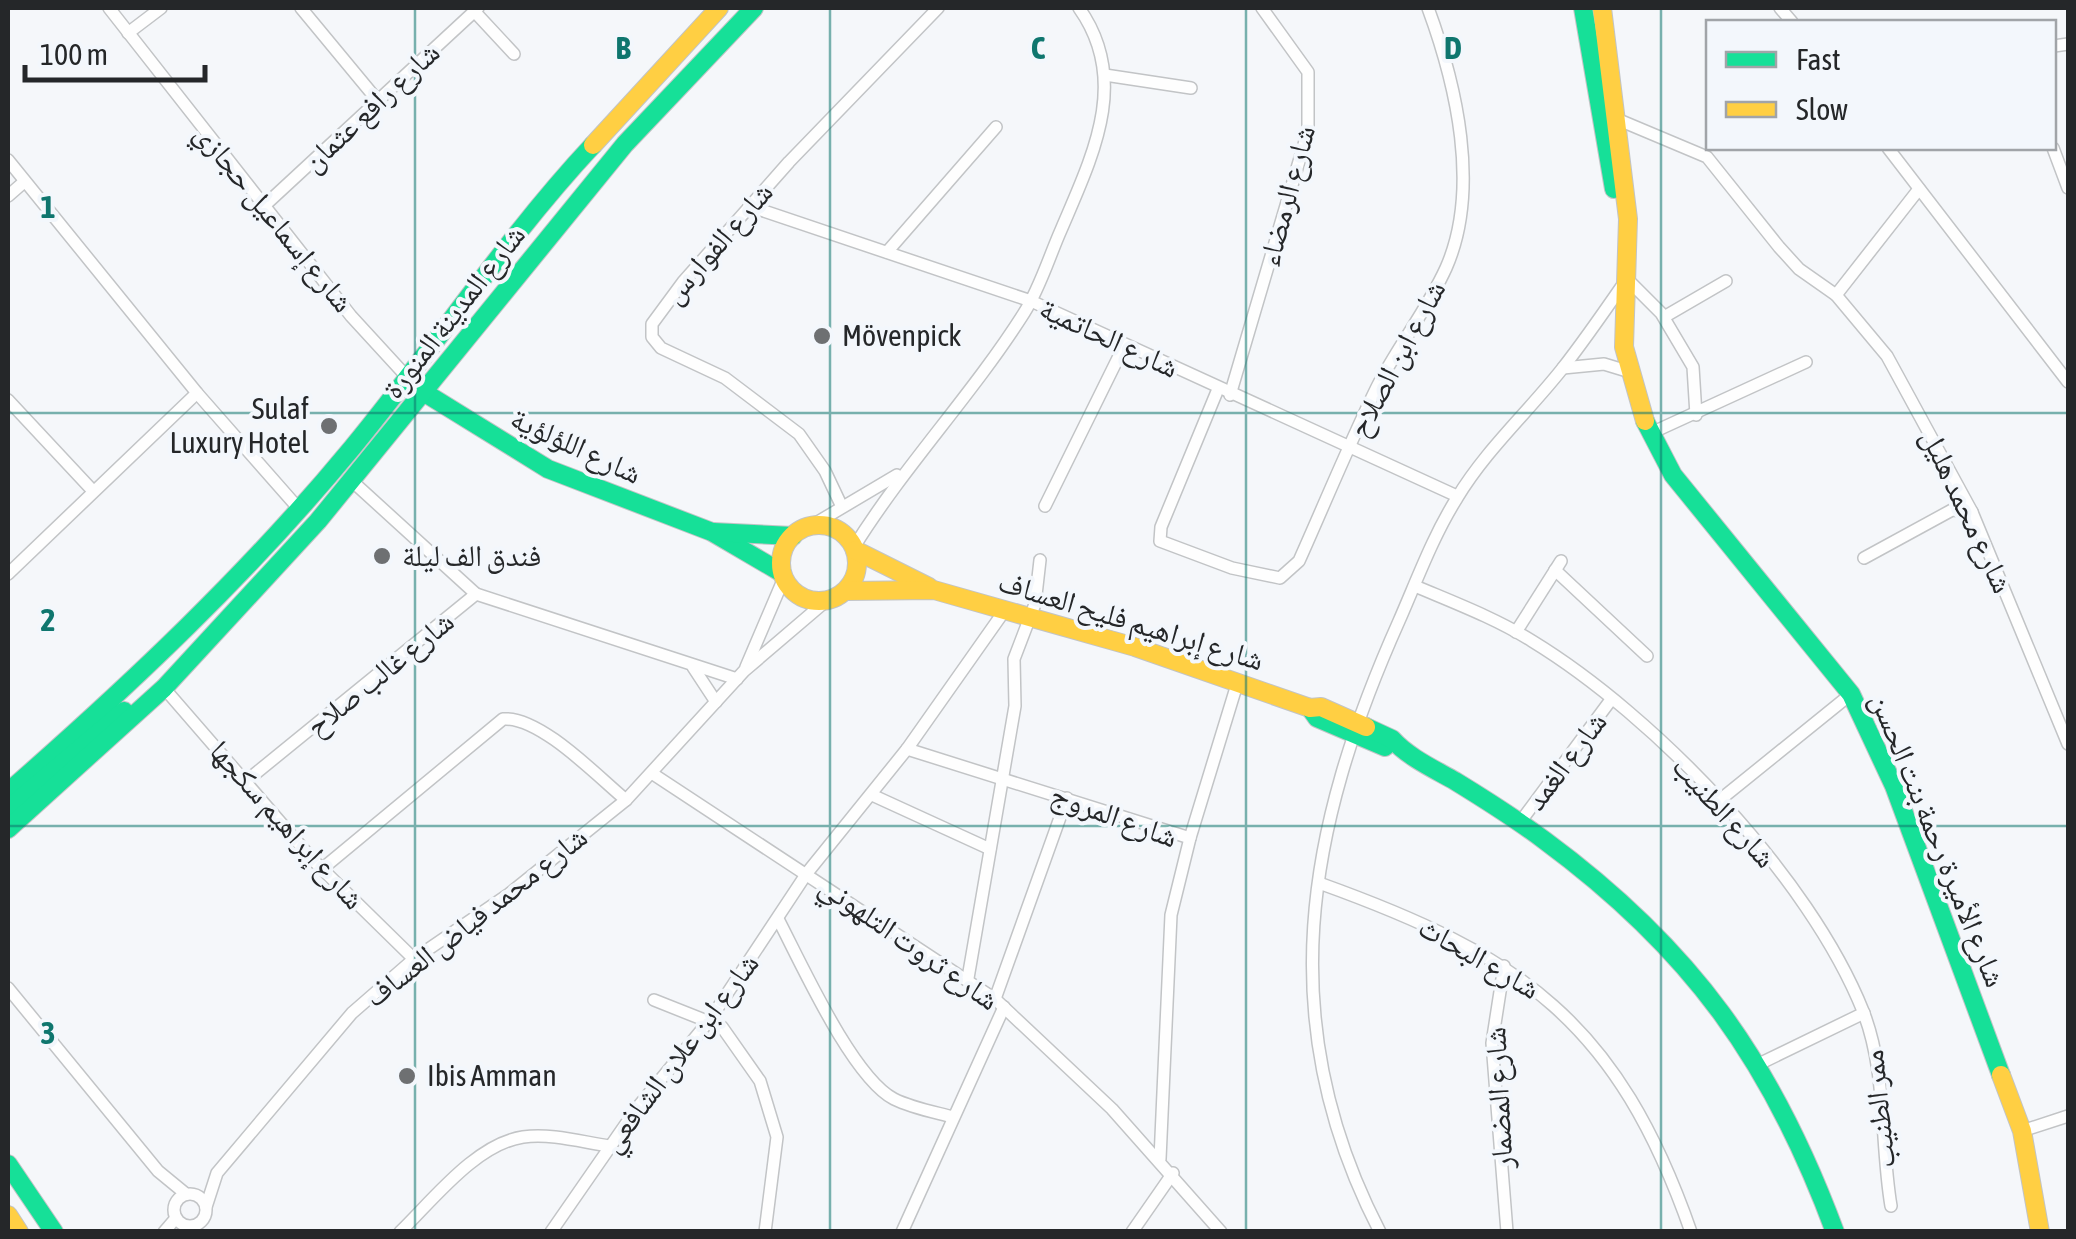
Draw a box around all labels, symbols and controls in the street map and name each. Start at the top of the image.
scale bar [25,20,205,82]
legend [1706,20,2056,150]
text: B [615,29,631,66]
text: C [1031,29,1046,66]
text: D [1444,29,1462,66]
street label: شارع رافع عثمان [295,34,448,180]
text: 100 m [40,37,108,71]
text: Fast [1796,42,1841,76]
text: Slow [1796,92,1848,126]
street label: شارع إسماعيل حجازي [182,116,361,323]
street label: شارع الرمضاء [1251,122,1324,271]
street label: شارع الفوارس [655,175,781,312]
text: 1 [40,188,56,225]
street label: شارع المدينة المنورة [375,218,534,407]
street label: شارع ابن الصلاح [1341,274,1454,444]
street label: شارع الحاتمية [1033,290,1184,387]
place label: Mövenpick [842,318,962,352]
marker: Mövenpick [811,325,833,347]
place label: Sulaf Luxury Hotel [170,391,309,459]
street label: شارع اللؤلؤية [504,400,647,493]
marker: Sulaf Luxury Hotel [318,415,340,437]
street label: شارع محمد هليل [1912,423,2021,599]
place label: فندق الف ليلة [402,538,541,574]
marker: فندق الف ليلة [371,545,393,567]
street label: شارع إبراهيم فليح العساف [993,564,1268,680]
text: 2 [40,601,56,638]
street label: شارع غالب صلاح [299,603,462,745]
street label: شارع الأميرة رحمة بنت الحسن [1862,688,2014,993]
street label: شارع الغمد [1517,705,1615,818]
street label: شارع إبراهيم سكجها [200,733,372,918]
street label: شارع الطنيب [1664,749,1783,876]
street label: شارع المروج [1045,776,1182,856]
street label: شارع محمد فياض العساف [358,819,595,1016]
street label: شارع ثروت التلهوني [809,868,1006,1023]
street label: شارع البحاث [1411,909,1546,1008]
street label: شارع ابن علان الشافعي [593,946,771,1163]
text: 3 [40,1014,56,1051]
street label: شارع المضمار [1477,1026,1522,1171]
street label: ممر الطنيب [1855,1048,1902,1170]
place label: Ibis Amman [427,1058,557,1092]
marker: Ibis Amman [396,1065,418,1087]

